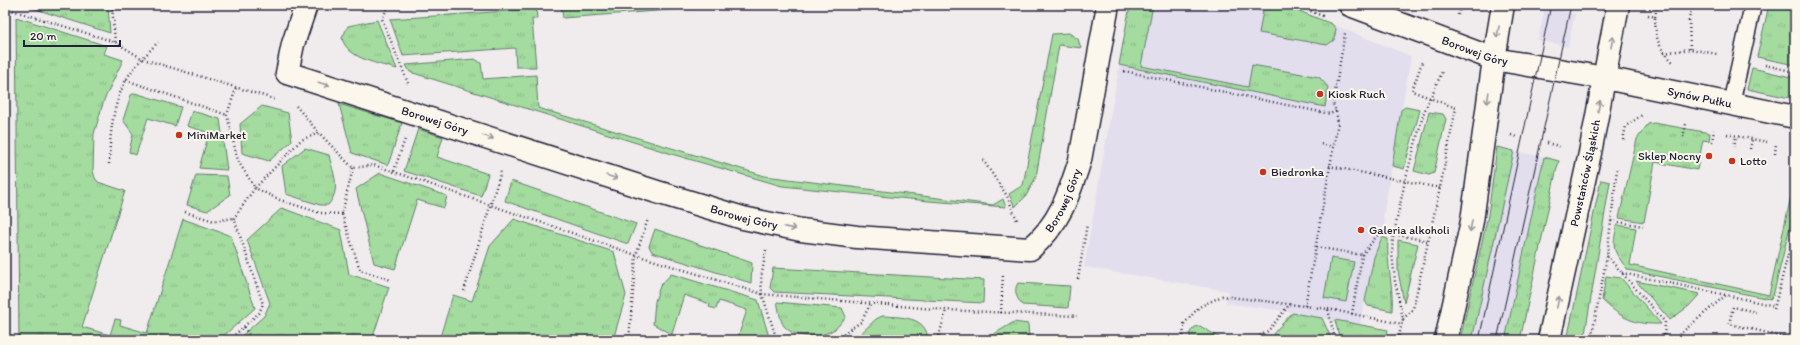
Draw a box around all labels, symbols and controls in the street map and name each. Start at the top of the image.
scale bar [24,22,120,48]
one-way arrow [1494,25,1502,38]
text: 20 m [30,29,57,43]
street label: Borowej Góry [1440,33,1509,68]
one-way arrow [1608,35,1616,48]
one-way arrow [318,81,330,89]
street label: Synów Pułku [1666,84,1734,111]
place label: Kiosk Ruch [1328,87,1386,101]
marker: Kiosk Ruch [1315,89,1325,99]
one-way arrow [1484,91,1492,104]
one-way arrow [1596,100,1604,113]
street label: Borowej Góry [400,103,470,138]
street label: Powstańców Śląskich [1567,118,1603,228]
place label: MiniMarket [187,128,247,142]
marker: MiniMarket [174,130,184,140]
one-way arrow [482,134,495,141]
place label: Sklep Nocny [1638,149,1701,163]
marker: Sklep Nocny [1704,151,1714,161]
place label: Lotto [1740,154,1767,168]
marker: Lotto [1727,156,1737,166]
place label: Biedronka [1271,165,1325,179]
street label: Borowej Góry [1042,167,1084,235]
marker: Biedronka [1258,167,1268,177]
one-way arrow [605,174,618,181]
street label: Borowej Góry [709,201,779,232]
one-way arrow [1466,220,1474,233]
place label: Galeria alkoholi [1369,223,1450,237]
one-way arrow [784,225,797,233]
marker: Galeria alkoholi [1356,225,1366,235]
one-way arrow [1554,296,1562,309]

